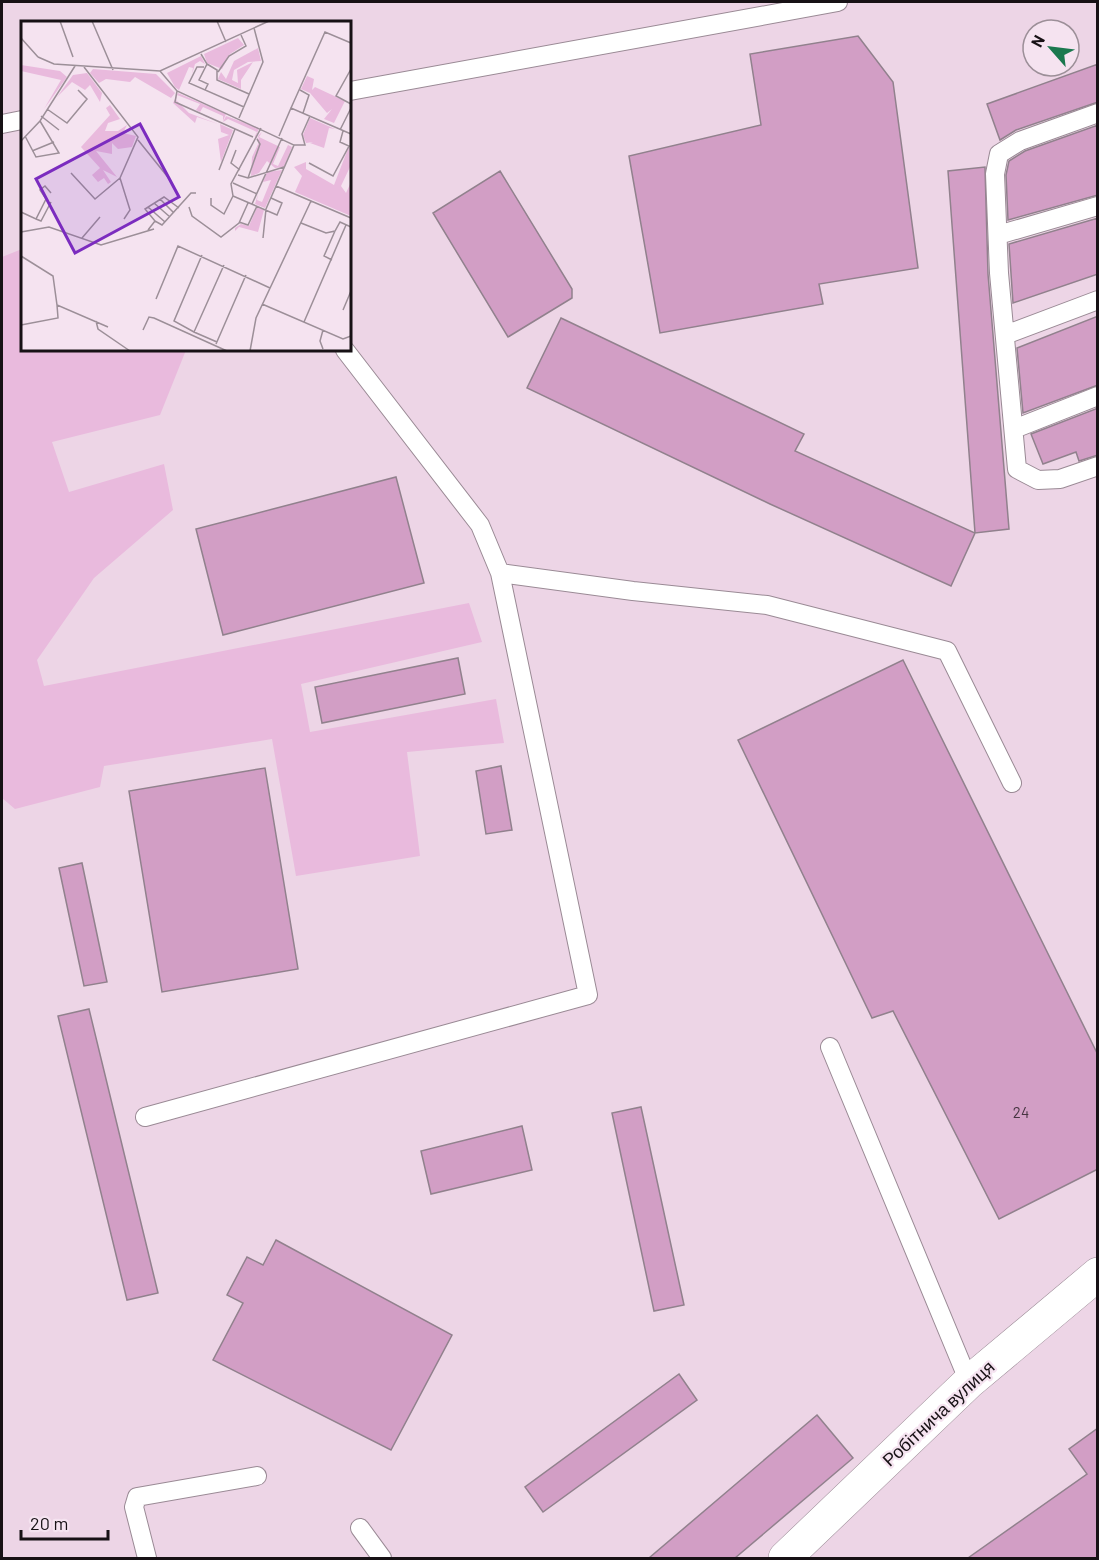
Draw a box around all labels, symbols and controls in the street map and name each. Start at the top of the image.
north arrow [1021,18,1081,78]
inset map [21,21,351,351]
text: N [1026,32,1048,50]
house number: 24 [1013,1103,1029,1121]
street label: Робітнича вулиця [877,1355,999,1471]
scale bar [21,1503,108,1541]
text: 20 m [30,1512,68,1534]

